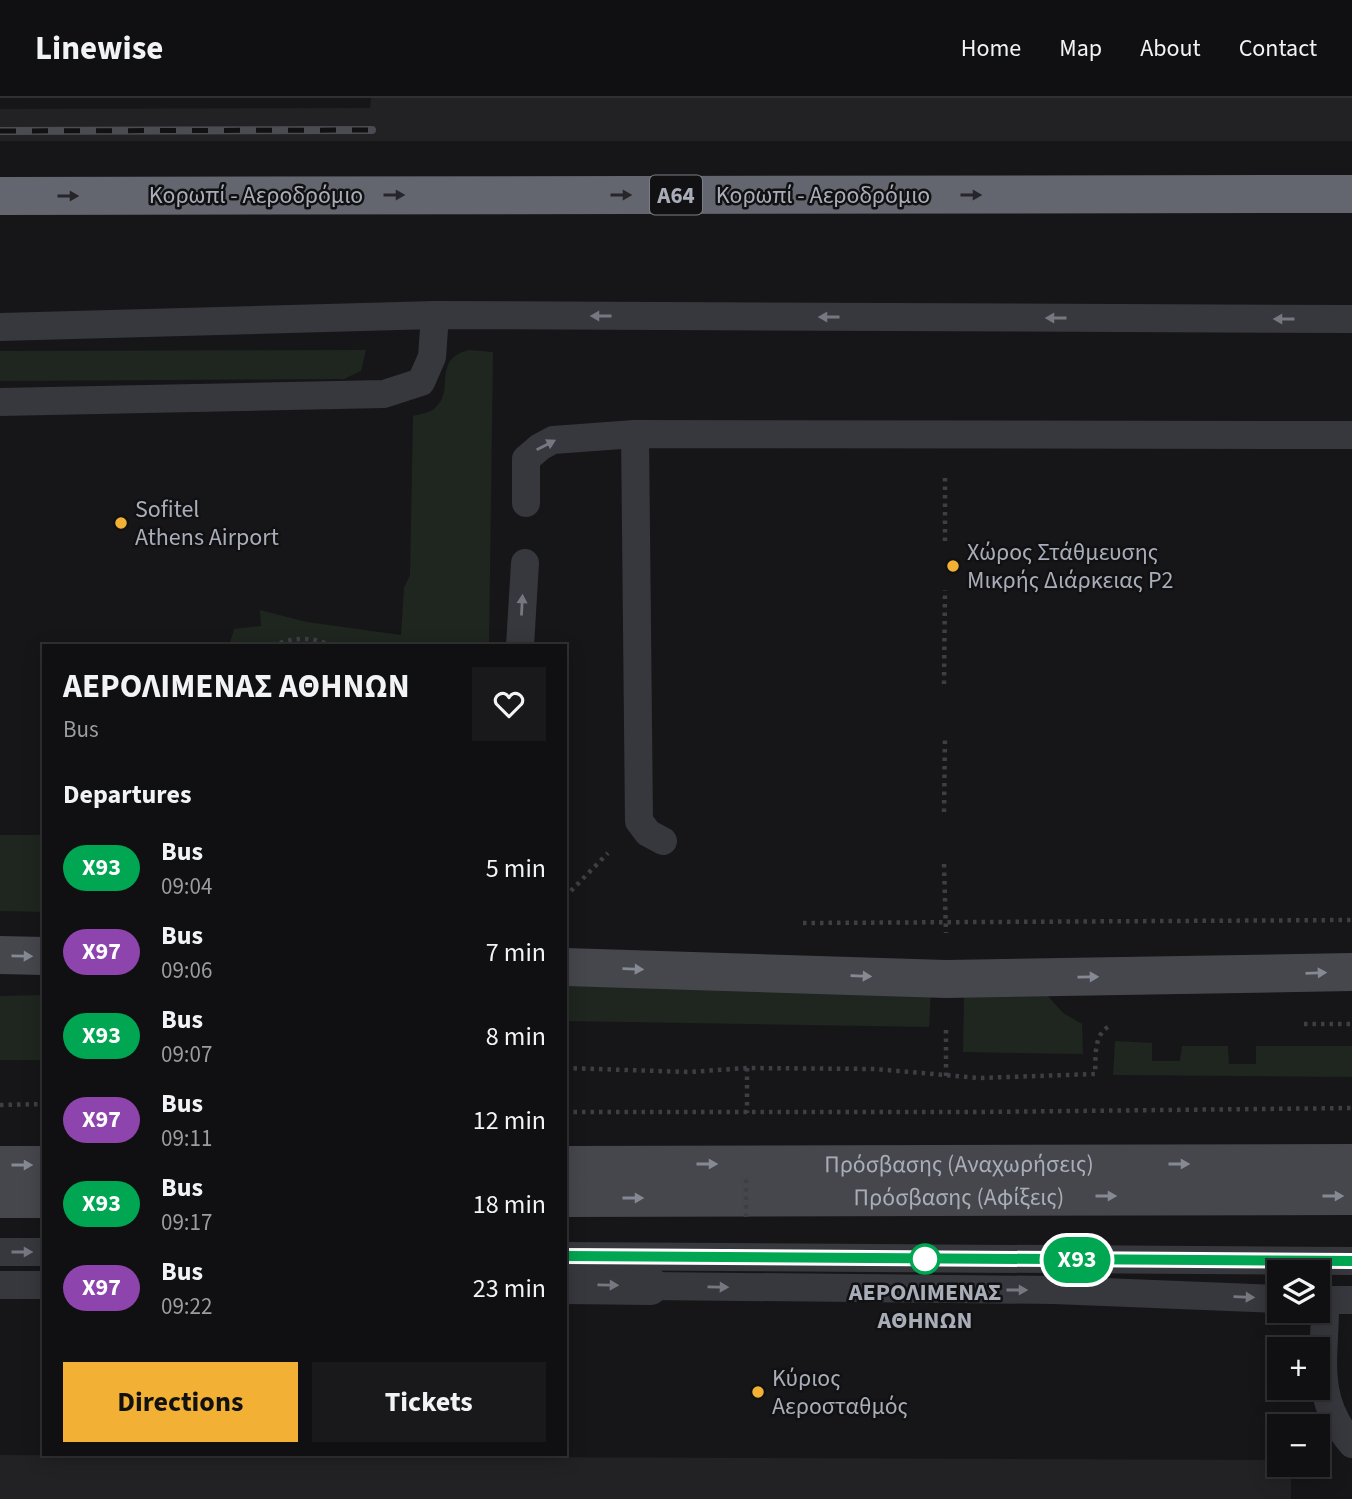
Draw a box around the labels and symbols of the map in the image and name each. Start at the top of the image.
road number: Α64 [650,176,702,214]
street label: Κορωπί - Αεροδρόμιο [149,178,363,213]
street label: Κορωπί - Αεροδρόμιο [716,178,930,213]
one-way arrow [383,189,405,201]
one-way arrow [610,189,632,201]
one-way arrow [960,189,982,201]
one-way arrow [57,190,79,202]
one-way arrow [590,310,612,322]
one-way arrow [818,311,840,323]
one-way arrow [1045,312,1067,324]
one-way arrow [1273,313,1295,325]
one-way arrow [536,440,556,451]
place label: Sofitel Athens Airport [135,492,279,555]
marker: Sofitel Athens Airport [113,515,129,531]
place label: Χώρος Στάθμευσης Μικρής Διάρκειας P2 [967,535,1173,598]
marker: Χώρος Στάθμευσης Μικρής Διάρκειας P2 [945,558,961,574]
one-way arrow [517,593,528,615]
one-way arrow [11,950,33,962]
one-way arrow [623,964,645,975]
one-way arrow [1305,967,1327,978]
one-way arrow [850,971,872,982]
one-way arrow [1078,971,1100,983]
street label: Πρόσβασης (Αναχωρήσεις) [824,1147,1094,1182]
one-way arrow [696,1158,718,1170]
one-way arrow [1169,1158,1191,1170]
one-way arrow [11,1159,33,1171]
street label: Πρόσβασης (Αφίξεις) [854,1180,1064,1215]
one-way arrow [1095,1190,1117,1202]
one-way arrow [1323,1190,1345,1202]
one-way arrow [623,1192,645,1204]
line badge: X93 [1037,1237,1117,1283]
marker: ΑΕΡΟΛΙΜΕΝΑΣ ΑΘΗΝΩΝ [910,1244,940,1274]
one-way arrow [11,1246,33,1258]
place label: ΑΕΡΟΛΙΜΕΝΑΣ ΑΘΗΝΩΝ [848,1275,1001,1338]
one-way arrow [597,1279,619,1291]
one-way arrow [708,1281,730,1292]
one-way arrow [1006,1284,1028,1296]
one-way arrow [1234,1292,1256,1303]
place label: Κύριος Αεροσταθμός [772,1361,908,1424]
marker: Κύριος Αεροσταθμός [750,1384,766,1400]

